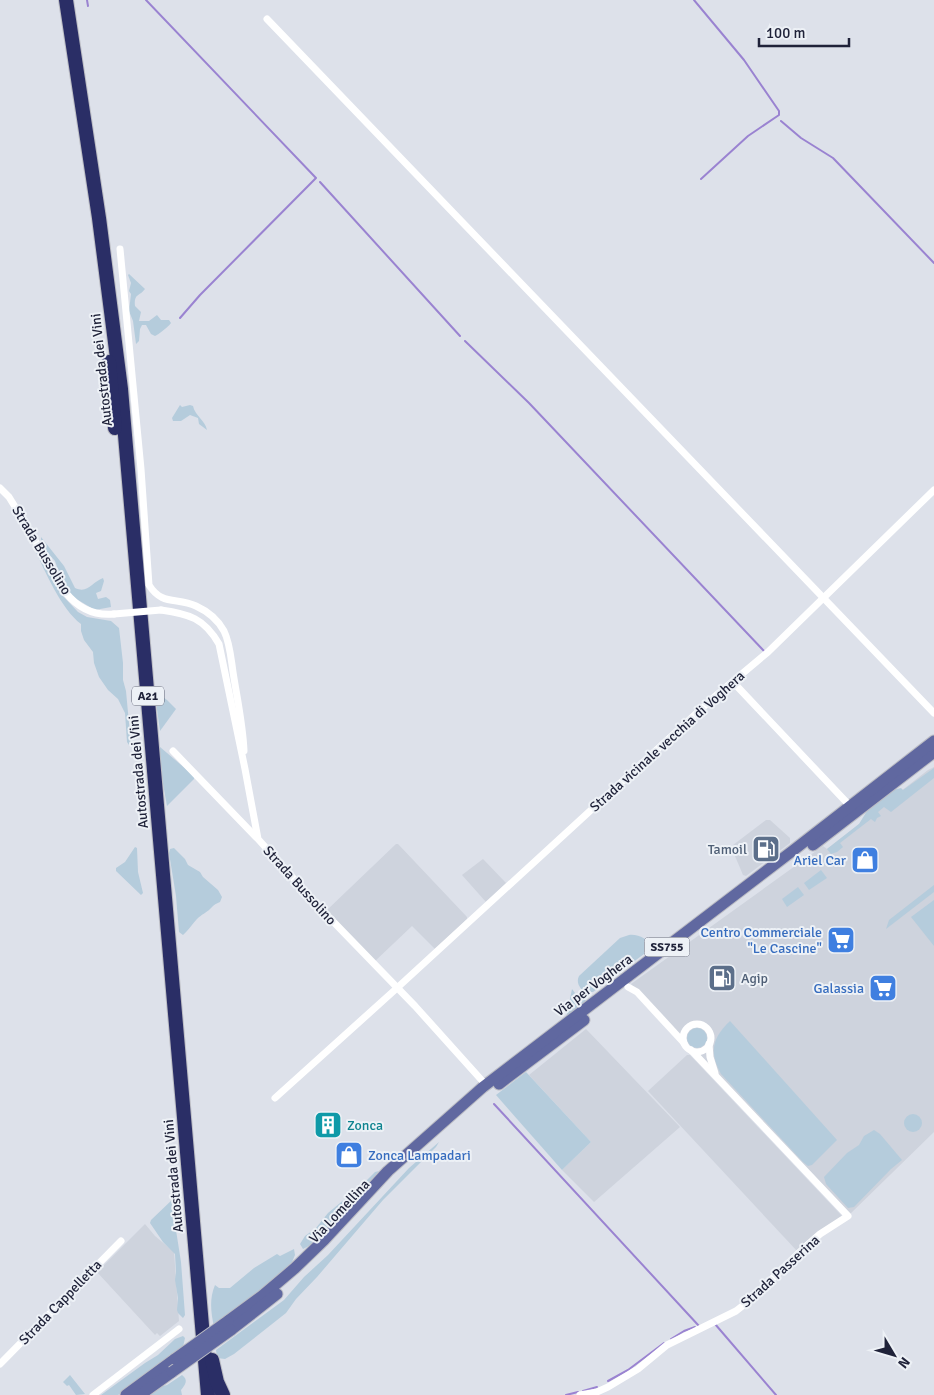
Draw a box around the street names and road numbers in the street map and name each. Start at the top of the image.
street label: Autostrada dei Vini [87,313,116,427]
street label: Strada Bussolino [8,503,75,598]
street label: Strada vicinale vecchia di Voghera [586,667,748,815]
road number: A21 [132,686,164,706]
street label: Autostrada dei Vini [125,715,152,829]
street label: Strada Bussolino [260,842,340,928]
road number: SS755 [644,938,690,956]
street label: Via per Voghera [551,950,636,1020]
street label: Autostrada dei Vini [160,1119,187,1233]
street label: Via Lomellina [306,1176,373,1247]
street label: Strada Passerina [737,1232,823,1311]
street label: Strada Cappelletta [16,1256,105,1348]

